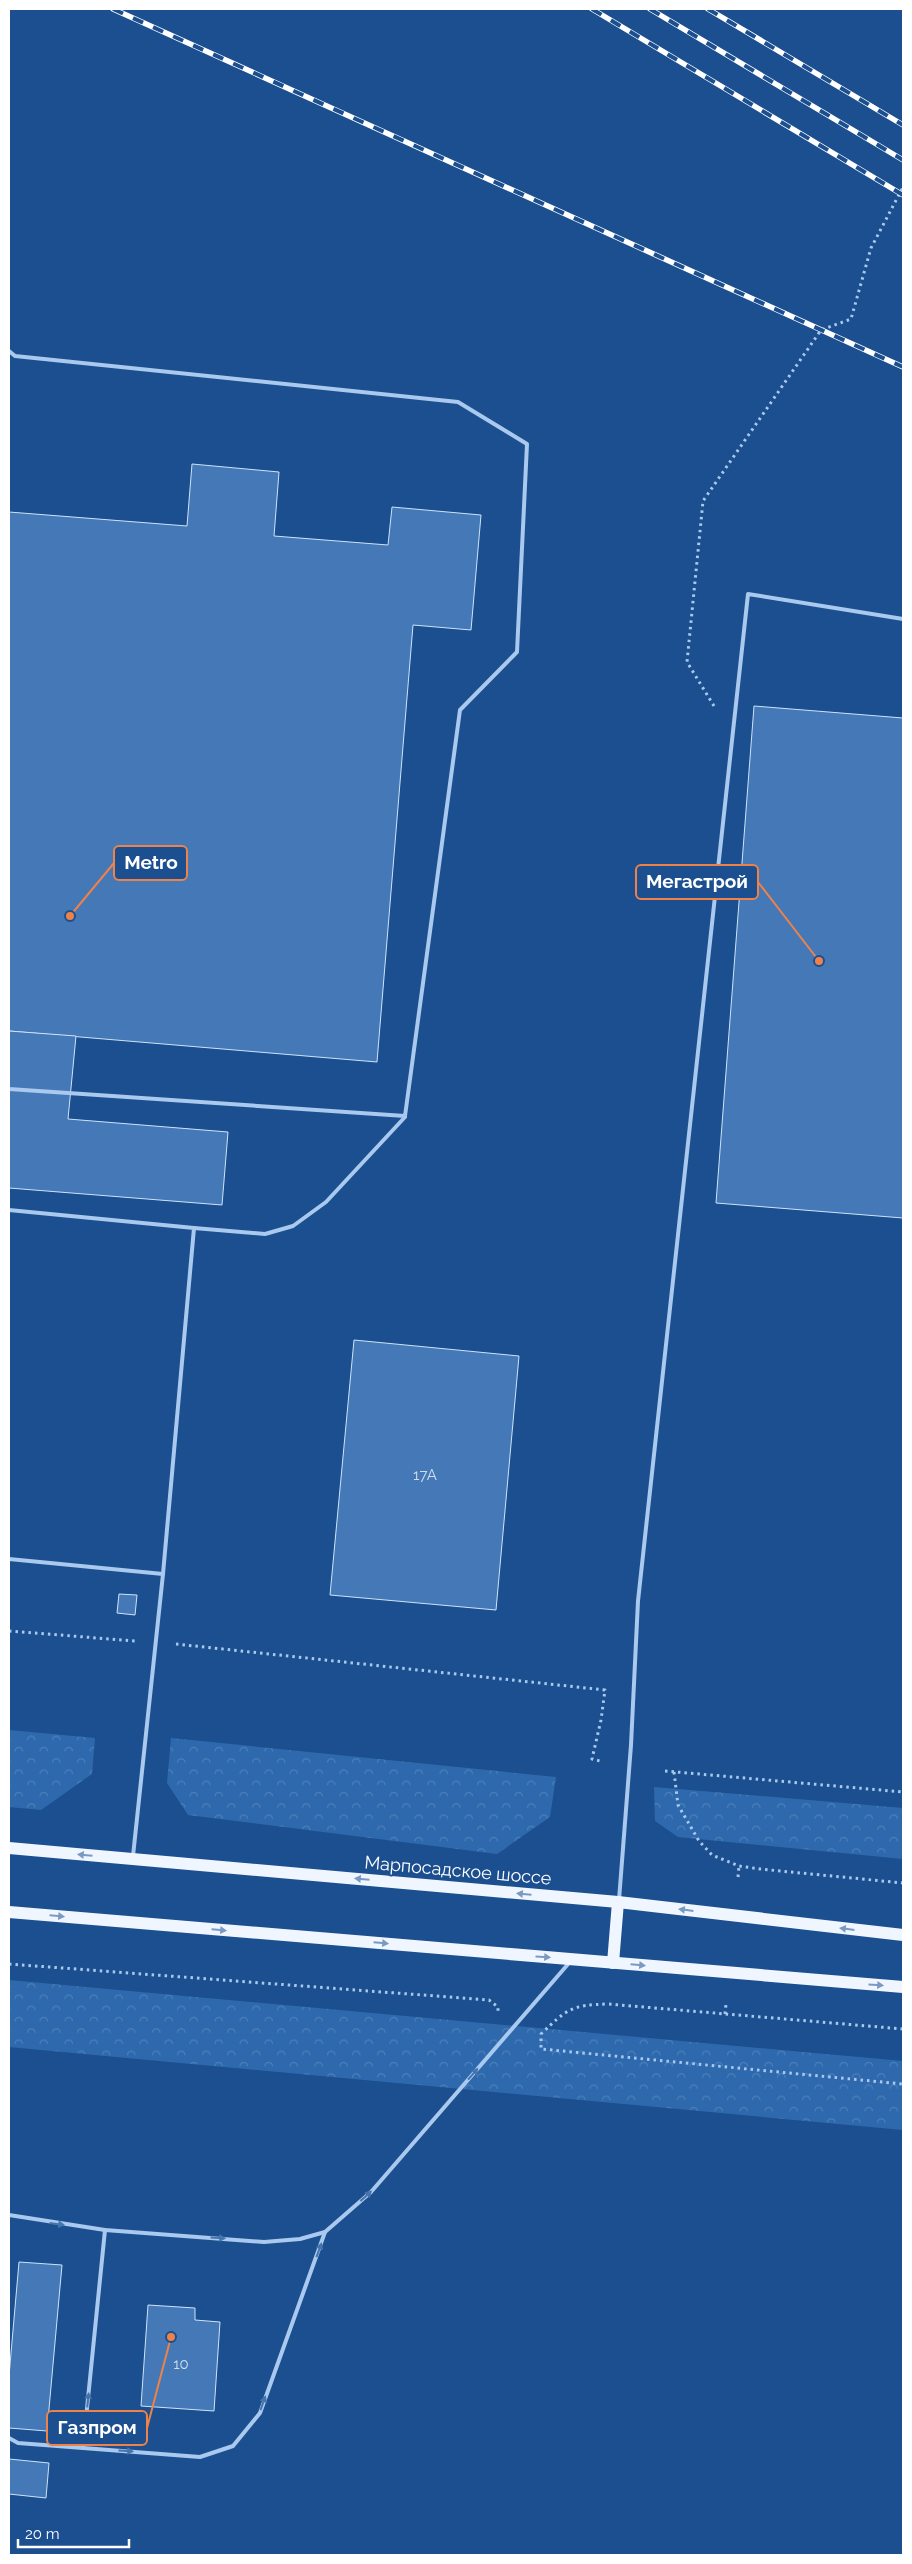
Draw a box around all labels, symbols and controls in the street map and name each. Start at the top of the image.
callout: Metro [114,846,187,880]
text: Metro [124,851,178,873]
callout: Мегастрой [636,865,758,899]
text: Мегастрой [646,870,748,892]
house number: 17А [413,1466,437,1484]
one-way arrow [76,1851,92,1859]
street label: Марпосадское шоссе [364,1851,553,1889]
one-way arrow [354,1875,370,1883]
one-way arrow [516,1890,532,1898]
one-way arrow [678,1906,694,1914]
one-way arrow [50,1912,66,1920]
one-way arrow [839,1925,855,1933]
one-way arrow [212,1926,228,1934]
one-way arrow [373,1940,389,1948]
one-way arrow [535,1953,551,1961]
one-way arrow [630,1961,646,1969]
one-way arrow [868,1981,884,1989]
one-way arrow [467,2067,478,2080]
one-way arrow [360,2190,372,2202]
one-way arrow [49,2220,65,2228]
one-way arrow [211,2235,227,2243]
one-way arrow [315,2242,323,2257]
house number: 10 [173,2355,189,2373]
one-way arrow [84,2391,92,2407]
one-way arrow [260,2395,267,2410]
callout: Газпром [47,2411,147,2445]
text: Газпром [57,2416,137,2438]
one-way arrow [118,2448,134,2456]
scale bar [18,2516,129,2548]
text: 20 m [25,2525,60,2543]

